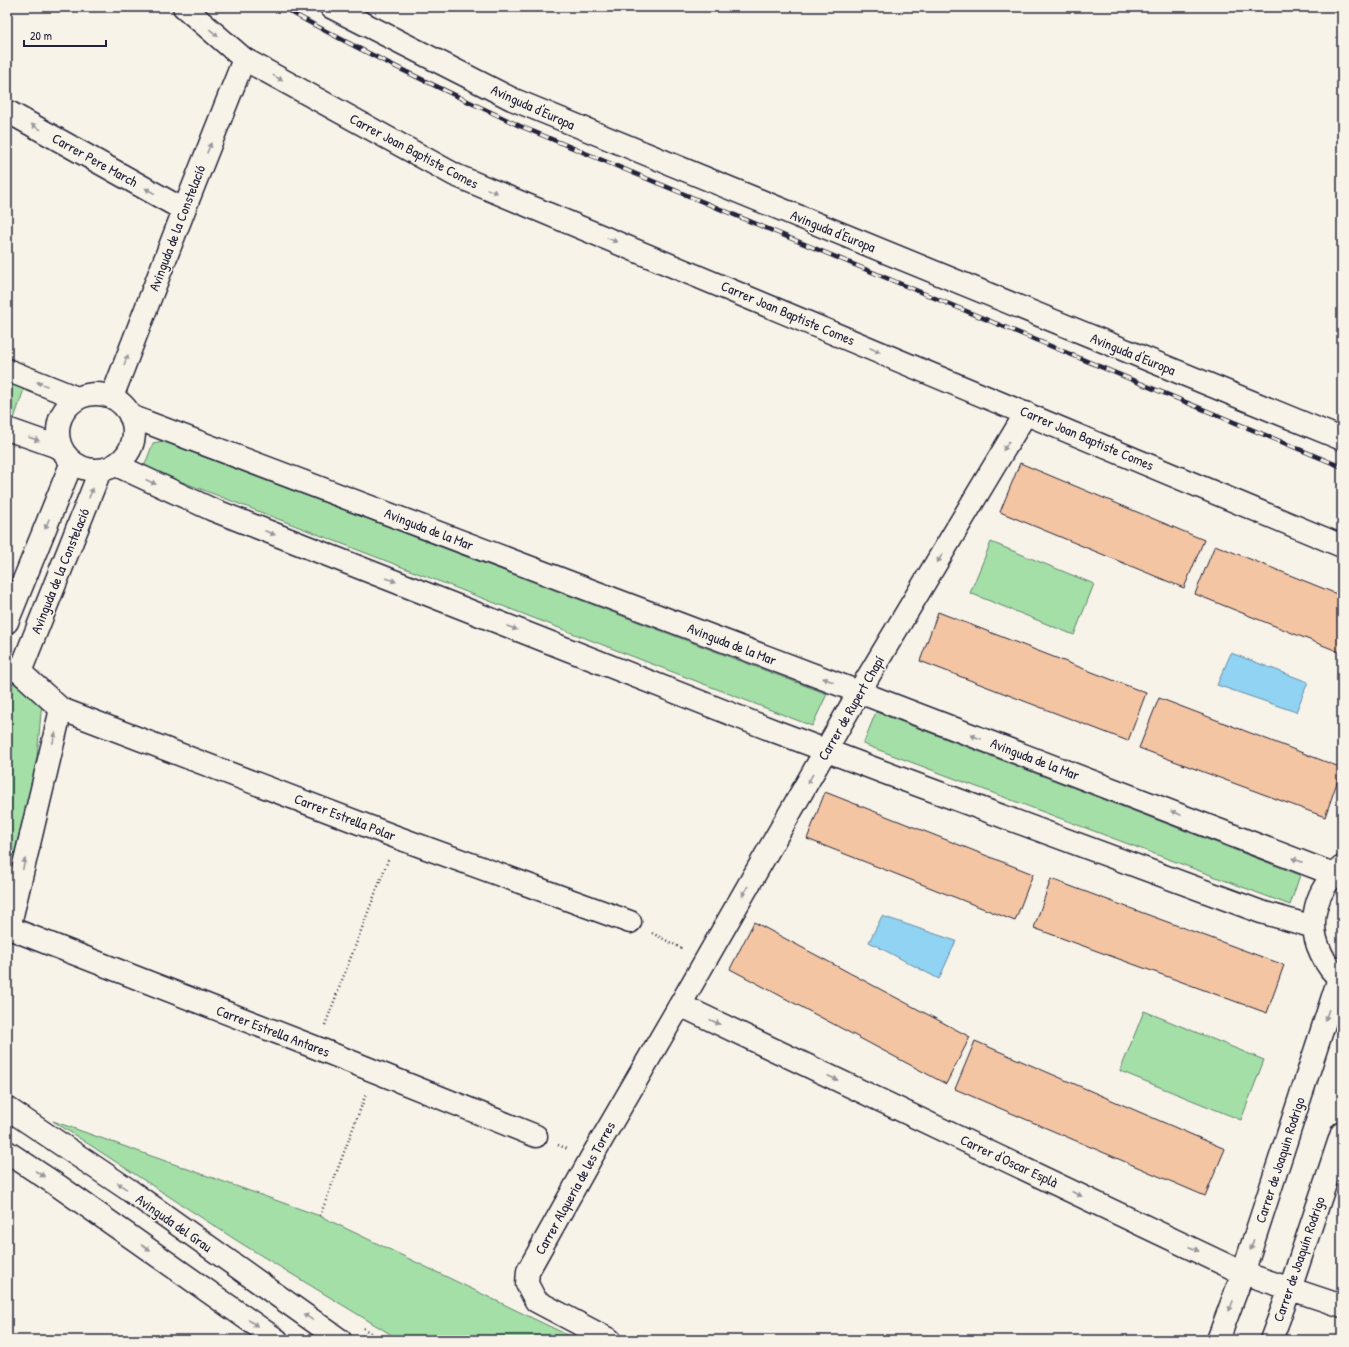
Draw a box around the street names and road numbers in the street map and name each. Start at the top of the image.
street label: Avinguda d'Europa [488,80,579,135]
street label: Carrer Joan Baptiste Comes [346,109,482,193]
street label: Carrer Pere March [49,128,142,191]
street label: Avinguda de la Constelació [144,162,210,294]
street label: Avinguda d'Europa [788,205,879,257]
street label: Carrer Joan Baptiste Comes [718,276,858,350]
street label: Avinguda d'Europa [1088,328,1179,380]
street label: Carrer Joan Baptiste Comes [1017,401,1157,475]
street label: Avinguda de la Mar [382,503,477,555]
street label: Avinguda de la Constelació [26,505,94,637]
street label: Avinguda de la Mar [685,618,780,670]
street label: Carrer de Rupert Chapí [813,652,889,764]
street label: Avinguda de la Mar [988,733,1083,785]
street label: Carrer Estrella Polar [292,788,399,845]
street label: Carrer Estrella Antares [214,1000,333,1061]
street label: Carrer de Joaquin Rodrigo [1250,1094,1310,1226]
street label: Carrer Alqueria de les Torres [530,1118,620,1258]
street label: Carrer d'Oscar Esplà [957,1130,1061,1193]
street label: Avinguda del Grau [132,1189,217,1257]
street label: Carrer de Joaquín Rodrigo [1268,1193,1330,1324]

